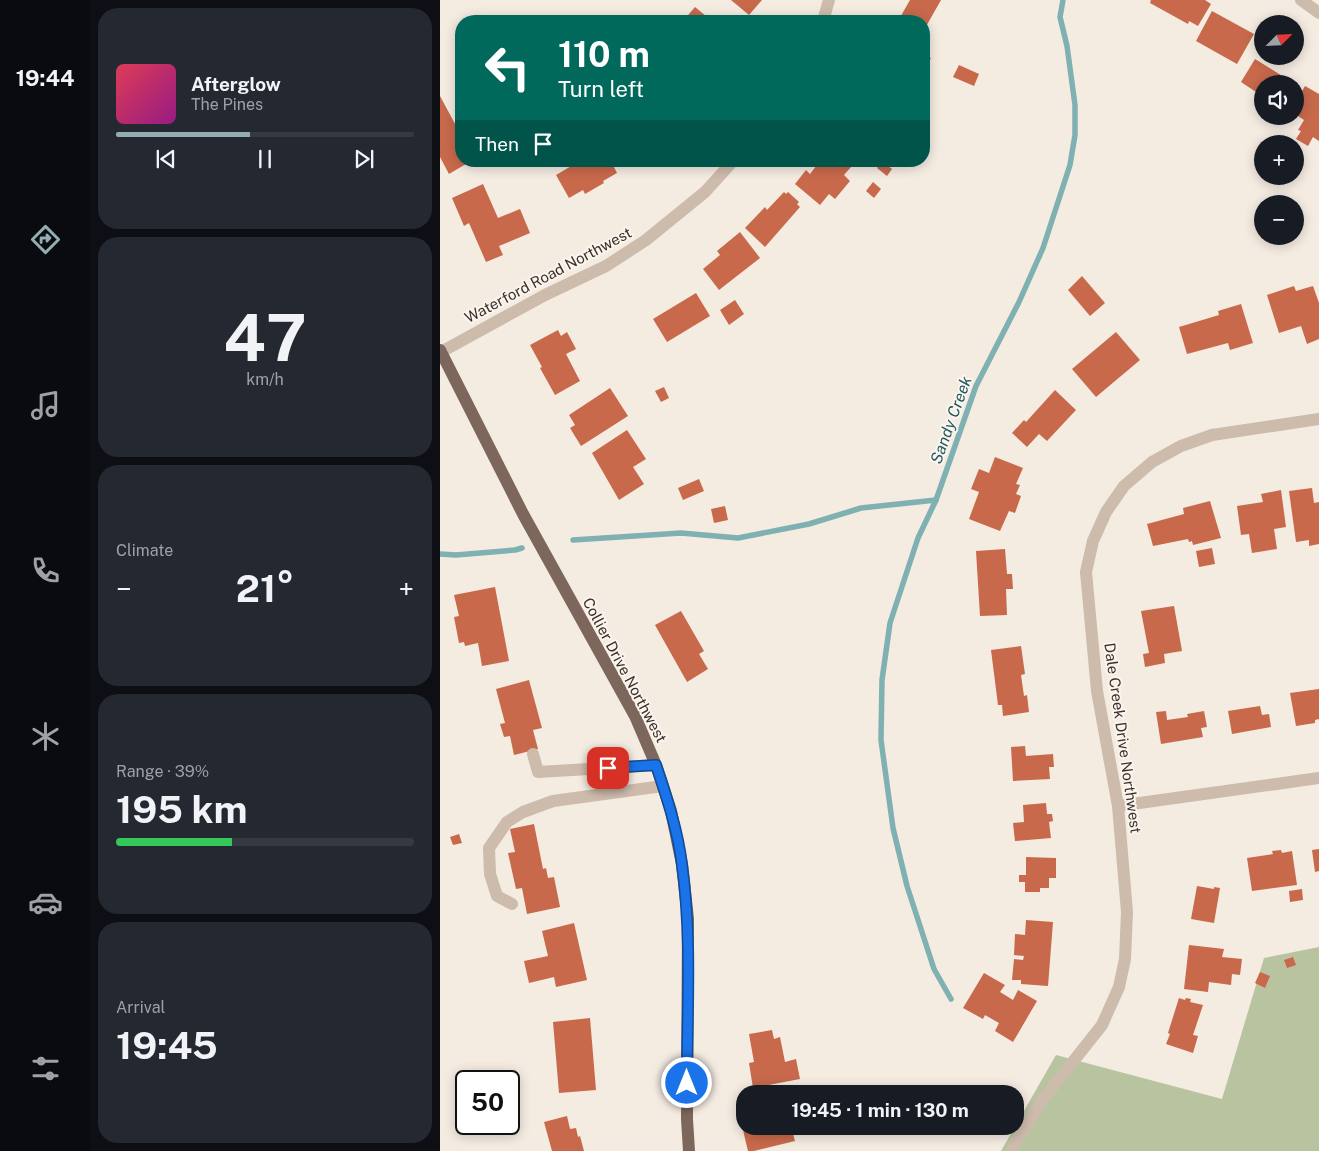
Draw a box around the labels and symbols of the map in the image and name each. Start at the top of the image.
north arrow [1254,15,1304,65]
street label: Waterford Road Northwest [462,224,634,326]
water label: Sandy Creek [926,373,976,466]
street label: Collier Drive Northwest [580,595,671,745]
street label: Dale Creek Drive Northwest [1101,642,1145,835]
pin [587,747,629,789]
position arrow [660,1056,712,1108]
speed limit sign: 50 [455,1070,520,1135]

